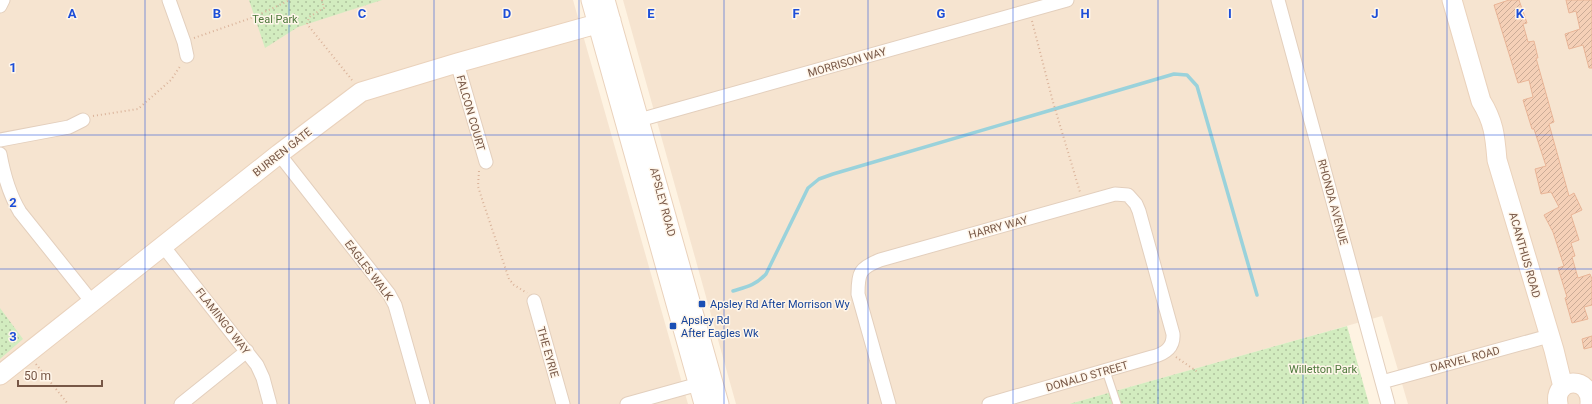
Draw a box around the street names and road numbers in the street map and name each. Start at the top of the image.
street label: MORRISON WAY [806,45,888,80]
street label: FALCON COURT [454,74,488,153]
street label: BURREN GATE [250,125,314,179]
street label: RHONDA AVENUE [1315,158,1350,246]
street label: APSLEY ROAD [647,166,678,238]
street label: ACANTHUS ROAD [1506,211,1543,300]
street label: HARRY WAY [967,213,1029,242]
street label: EAGLES WALK [342,238,395,303]
street label: FLAMINGO WAY [193,286,253,357]
street label: THE EYRIE [534,325,561,379]
street label: DARVEL ROAD [1429,344,1501,375]
street label: DONALD STREET [1045,358,1130,394]

